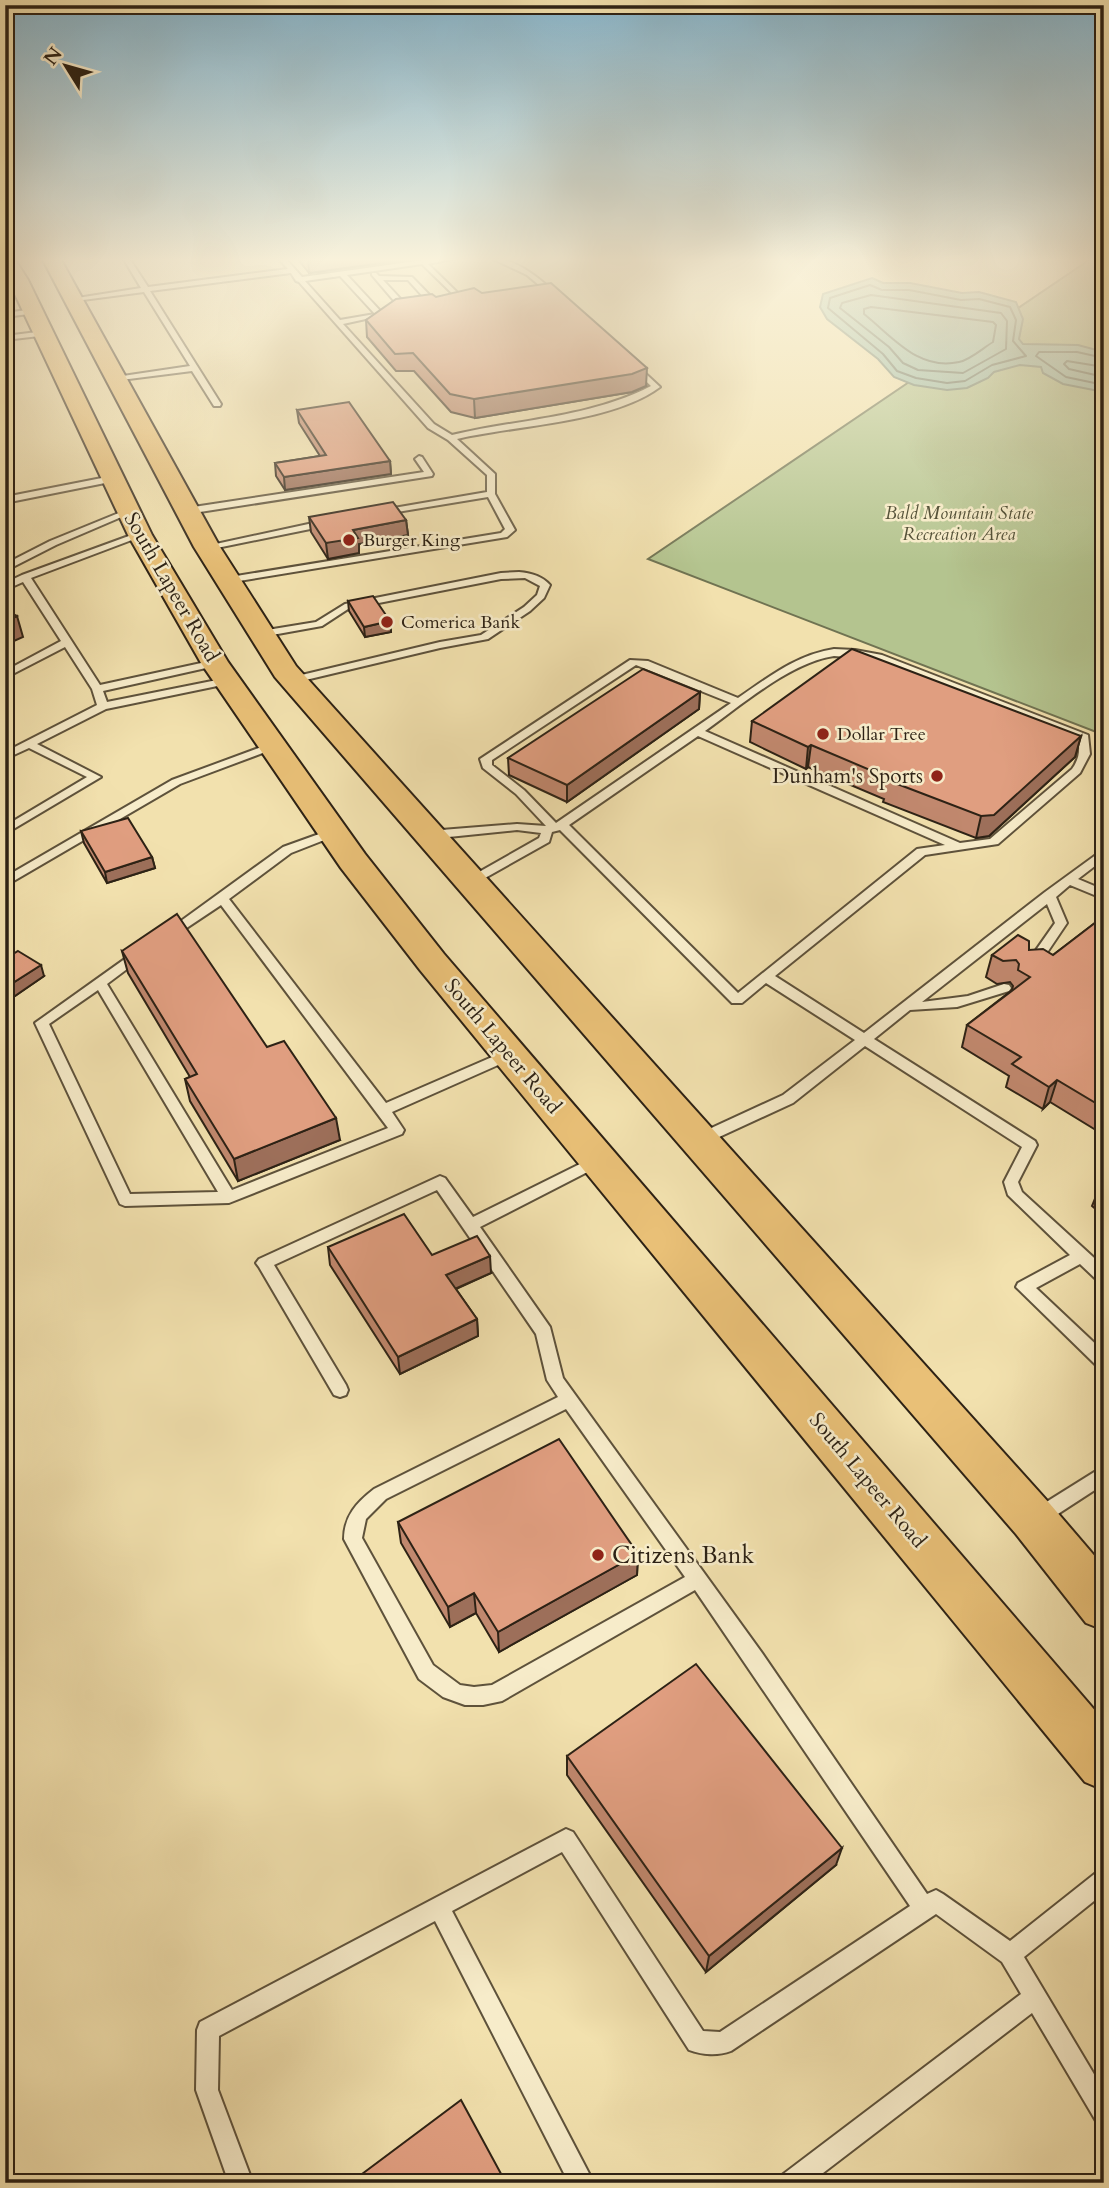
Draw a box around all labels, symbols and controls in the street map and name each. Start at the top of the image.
north arrow [32,32,102,102]
text: N [38,42,69,71]
park label: Bald Mountain State Recreation Area [885,501,1034,547]
street label: South Lapeer Road [117,507,226,668]
place label: Burger King [363,528,461,553]
marker: Burger King [341,532,357,548]
place label: Comerica Bank [401,610,521,635]
marker: Comerica Bank [379,614,395,630]
place label: Dollar Tree [837,722,926,747]
marker: Dollar Tree [815,726,831,742]
place label: Dunham's Sports [772,762,923,791]
marker: Dunham's Sports [929,768,945,784]
street label: South Lapeer Road [437,972,568,1120]
street label: South Lapeer Road [802,1406,933,1554]
place label: Citizens Bank [612,1539,754,1572]
marker: Citizens Bank [590,1547,606,1563]

